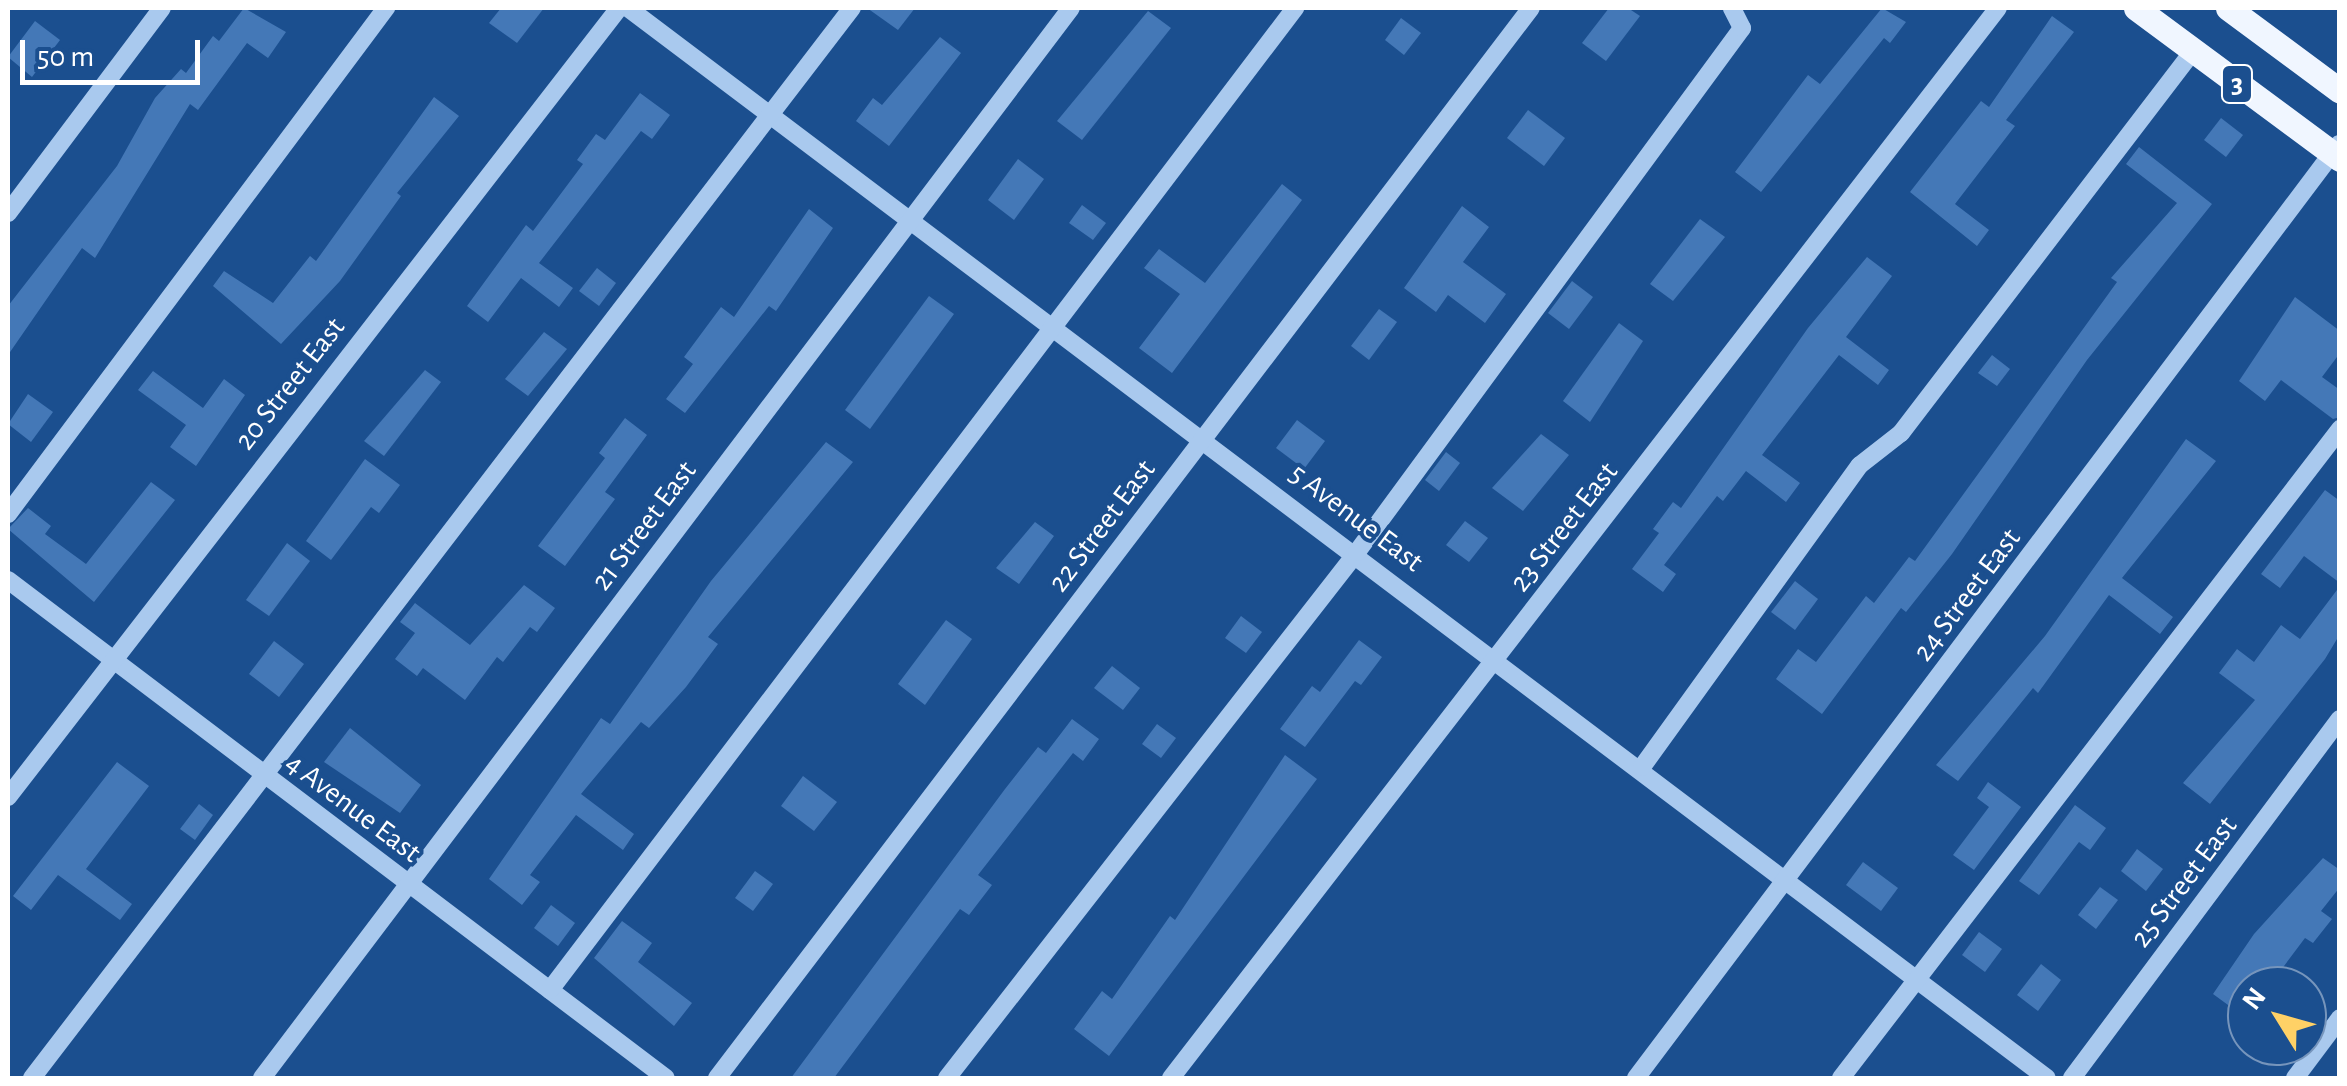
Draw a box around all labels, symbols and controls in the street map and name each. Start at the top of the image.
scale bar [25,20,205,82]
text: 50 m [37,42,94,72]
road number: 3 [2220,61,2254,107]
street label: 20 Street East [227,311,353,457]
street label: 22 Street East [1041,453,1163,599]
street label: 21 Street East [584,454,704,598]
street label: 23 Street East [1502,455,1626,599]
street label: 5 Avenue East [1282,456,1430,580]
street label: 24 Street East [1905,521,2029,669]
street label: 4 Avenue East [278,745,428,871]
street label: 25 Street East [2123,809,2245,955]
north arrow [2227,966,2327,1066]
text: N [2238,983,2272,1015]

